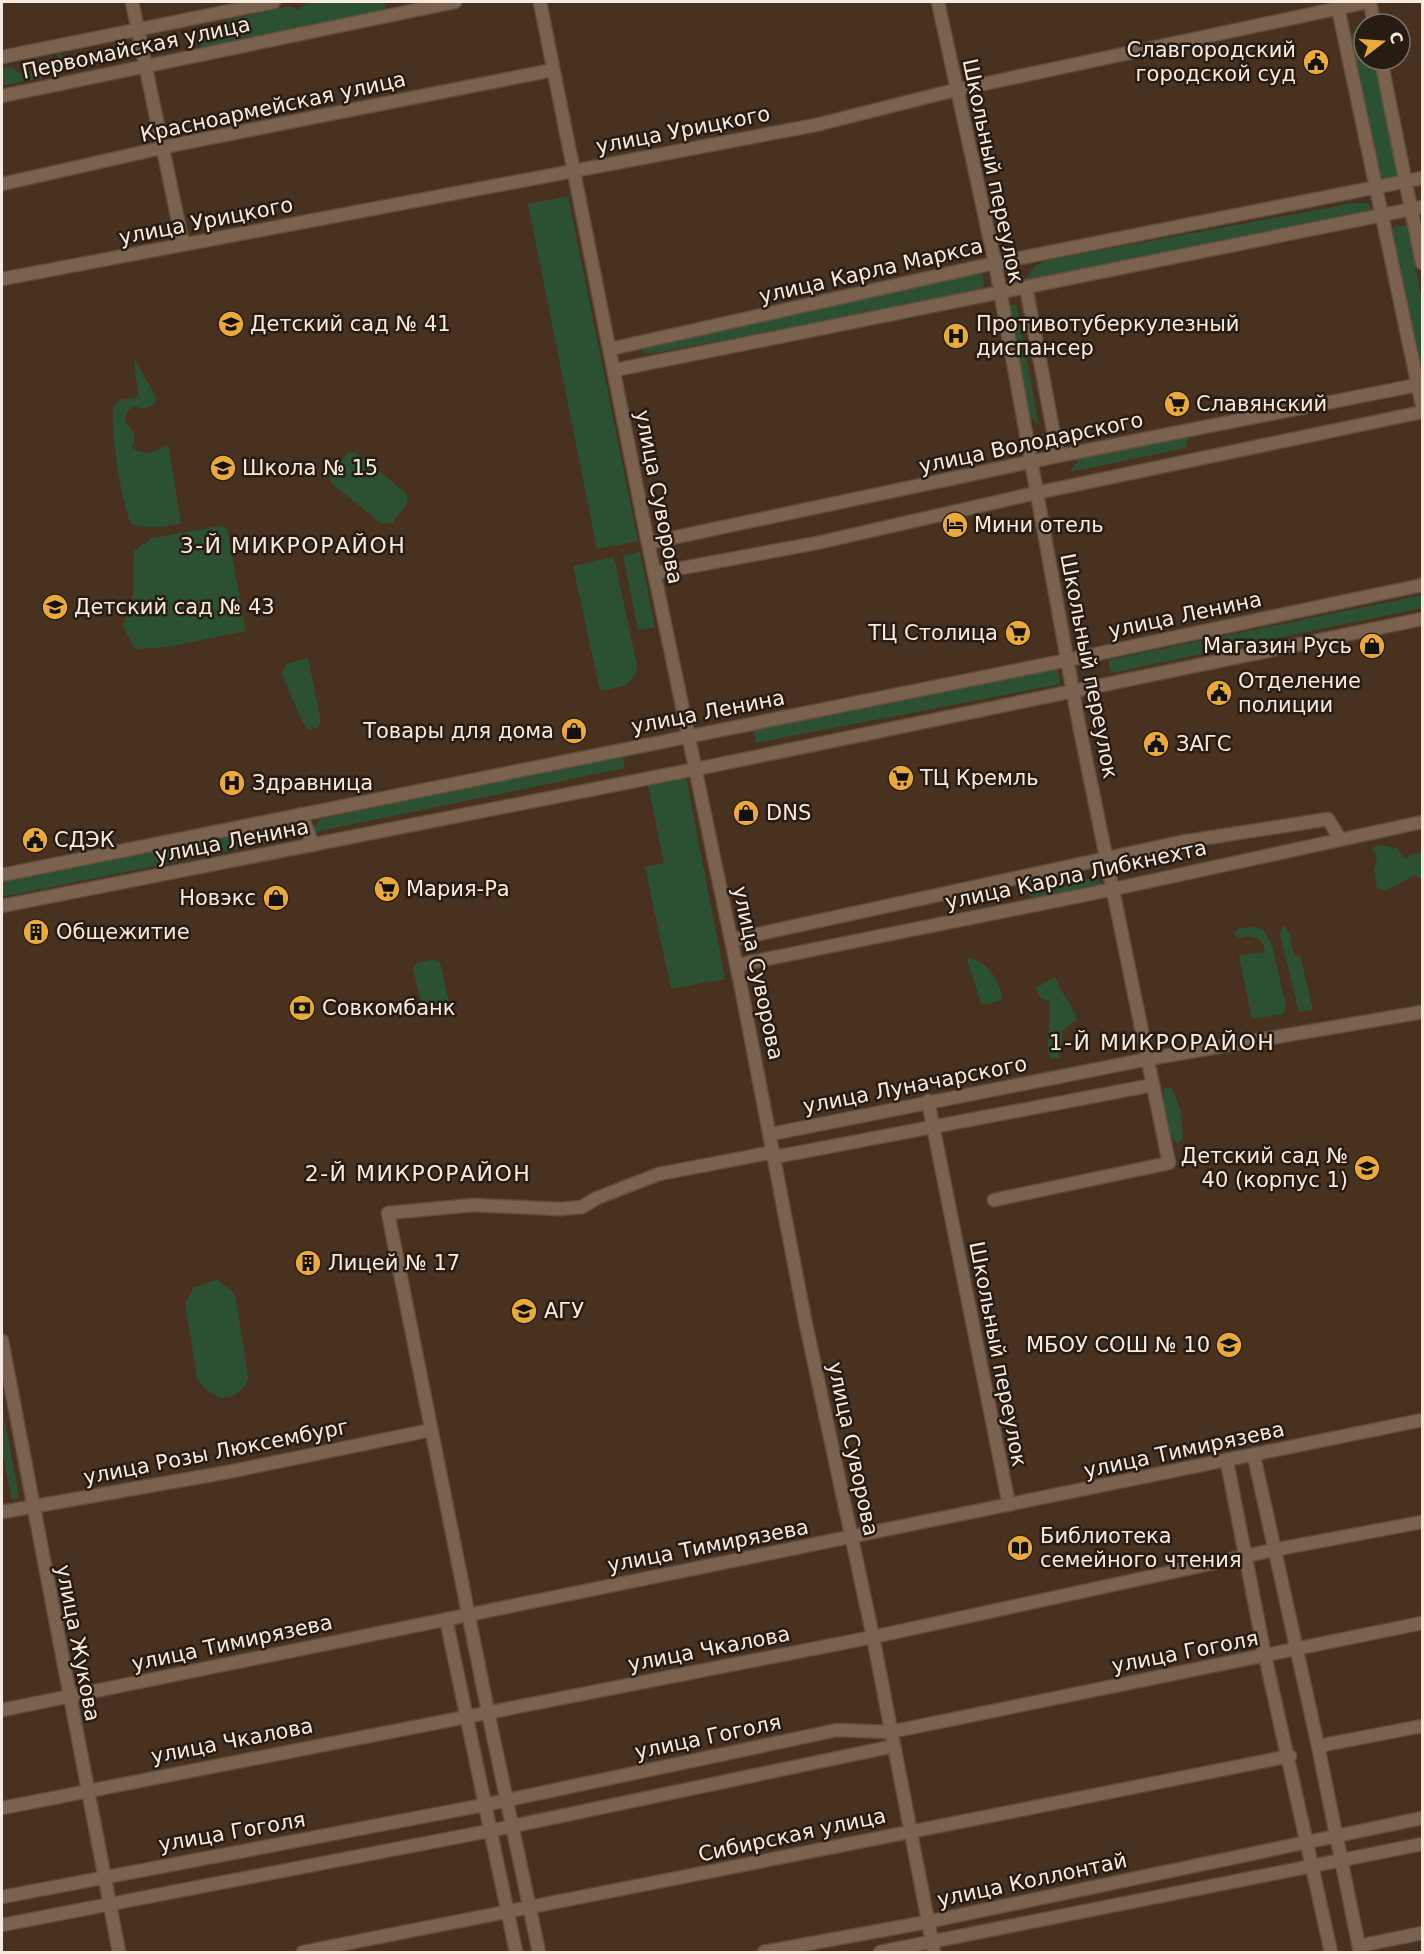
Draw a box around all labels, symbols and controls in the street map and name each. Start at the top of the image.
street label: Первомайская улица [20,12,252,84]
north arrow [1352,12,1412,72]
text: С [1385,29,1407,46]
place label: Славгородский городской суд [1127,38,1296,86]
public building icon: Славгородский городской суд [1301,47,1331,77]
street label: Школьный переулок [957,57,1029,285]
street label: Красноармейская улица [138,67,408,147]
street label: улица Урицкого [594,101,772,159]
street label: улица Урицкого [117,192,295,250]
street label: улица Карла Маркса [757,234,985,308]
school or university icon: Детский сад № 41 [216,309,246,339]
place label: Детский сад № 41 [250,312,451,336]
place label: Противотуберкулезный диспансер [976,312,1240,360]
hospital icon: Противотуберкулезный диспансер [941,321,971,351]
supermarket icon: Славянский [1162,389,1192,419]
place label: Славянский [1196,392,1327,416]
street label: улица Суворова [630,408,688,586]
street label: улица Володарского [917,408,1145,478]
school or university icon: Школа № 15 [208,453,238,483]
place label: Школа № 15 [242,456,378,480]
hotel icon: Мини отель [940,510,970,540]
place label: Мини отель [974,513,1104,537]
district label: 3-Й МИКРОРАЙОН [180,533,406,558]
street label: Школьный переулок [1055,551,1123,781]
street label: улица Ленина [1106,587,1264,643]
school or university icon: Детский сад № 43 [40,592,70,622]
place label: Детский сад № 43 [74,595,275,619]
supermarket icon: ТЦ Столица [1003,618,1033,648]
place label: ТЦ Столица [867,621,998,645]
shop icon: Магазин Русь [1357,631,1387,661]
place label: Магазин Русь [1203,634,1352,658]
place label: Отделение полиции [1238,669,1361,717]
public building icon: Отделение полиции [1204,678,1234,708]
street label: улица Ленина [629,685,787,739]
shop icon: Товары для дома [559,716,589,746]
place label: Товары для дома [362,719,554,743]
public building icon: ЗАГС [1141,729,1171,759]
place label: ЗАГС [1176,732,1231,756]
supermarket icon: ТЦ Кремль [886,763,916,793]
place label: ТЦ Кремль [919,766,1039,790]
hospital icon: Здравница [217,768,247,798]
place label: Здравница [252,771,373,795]
shop icon: DNS [731,798,761,828]
place label: DNS [766,801,811,825]
street label: улица Ленина [153,814,311,868]
public building icon: СДЭК [20,825,50,855]
place label: СДЭК [54,828,115,852]
street label: улица Карла Либкнехта [943,836,1209,914]
supermarket icon: Мария-Ра [372,874,402,904]
place label: Мария-Ра [406,877,510,901]
shop icon: Новэкс [261,883,291,913]
street label: улица Суворова [728,884,788,1062]
place label: Новэкс [179,886,256,910]
building icon: Общежитие [21,917,51,947]
place label: Общежитие [56,920,190,944]
bank icon: Совкомбанк [287,993,317,1023]
place label: Совкомбанк [322,996,456,1020]
district label: 1-Й МИКРОРАЙОН [1049,1030,1275,1055]
street label: улица Луначарского [801,1051,1029,1119]
place label: Детский сад № 40 (корпус 1) [1181,1144,1348,1192]
school or university icon: Детский сад № 40 (корпус 1) [1352,1153,1382,1183]
district label: 2-Й МИКРОРАЙОН [305,1161,531,1186]
street label: Школьный переулок [964,1239,1032,1469]
building icon: Лицей № 17 [293,1248,323,1278]
place label: Лицей № 17 [328,1251,460,1275]
school or university icon: АГУ [509,1296,539,1326]
place label: АГУ [544,1299,584,1323]
school or university icon: МБОУ СОШ № 10 [1214,1330,1244,1360]
place label: МБОУ СОШ № 10 [1026,1333,1210,1357]
street label: улица Суворова [823,1360,883,1538]
street label: улица Розы Люксембург [81,1415,351,1489]
street label: улица Тимирязева [1081,1417,1287,1483]
street label: улица Тимирязева [605,1515,811,1577]
place label: Библиотека семейного чтения [1040,1524,1242,1572]
library icon: Библиотека семейного чтения [1005,1533,1035,1563]
street label: улица Жукова [51,1563,105,1723]
street label: улица Тимирязева [129,1610,335,1676]
street label: улица Чкалова [626,1621,792,1677]
street label: улица Гоголя [1110,1626,1260,1678]
street label: улица Гоголя [633,1710,783,1764]
street label: улица Чкалова [149,1713,315,1769]
street label: Сибирская улица [696,1803,888,1867]
street label: улица Гоголя [157,1807,307,1857]
street label: улица Коллонтай [935,1848,1129,1912]

